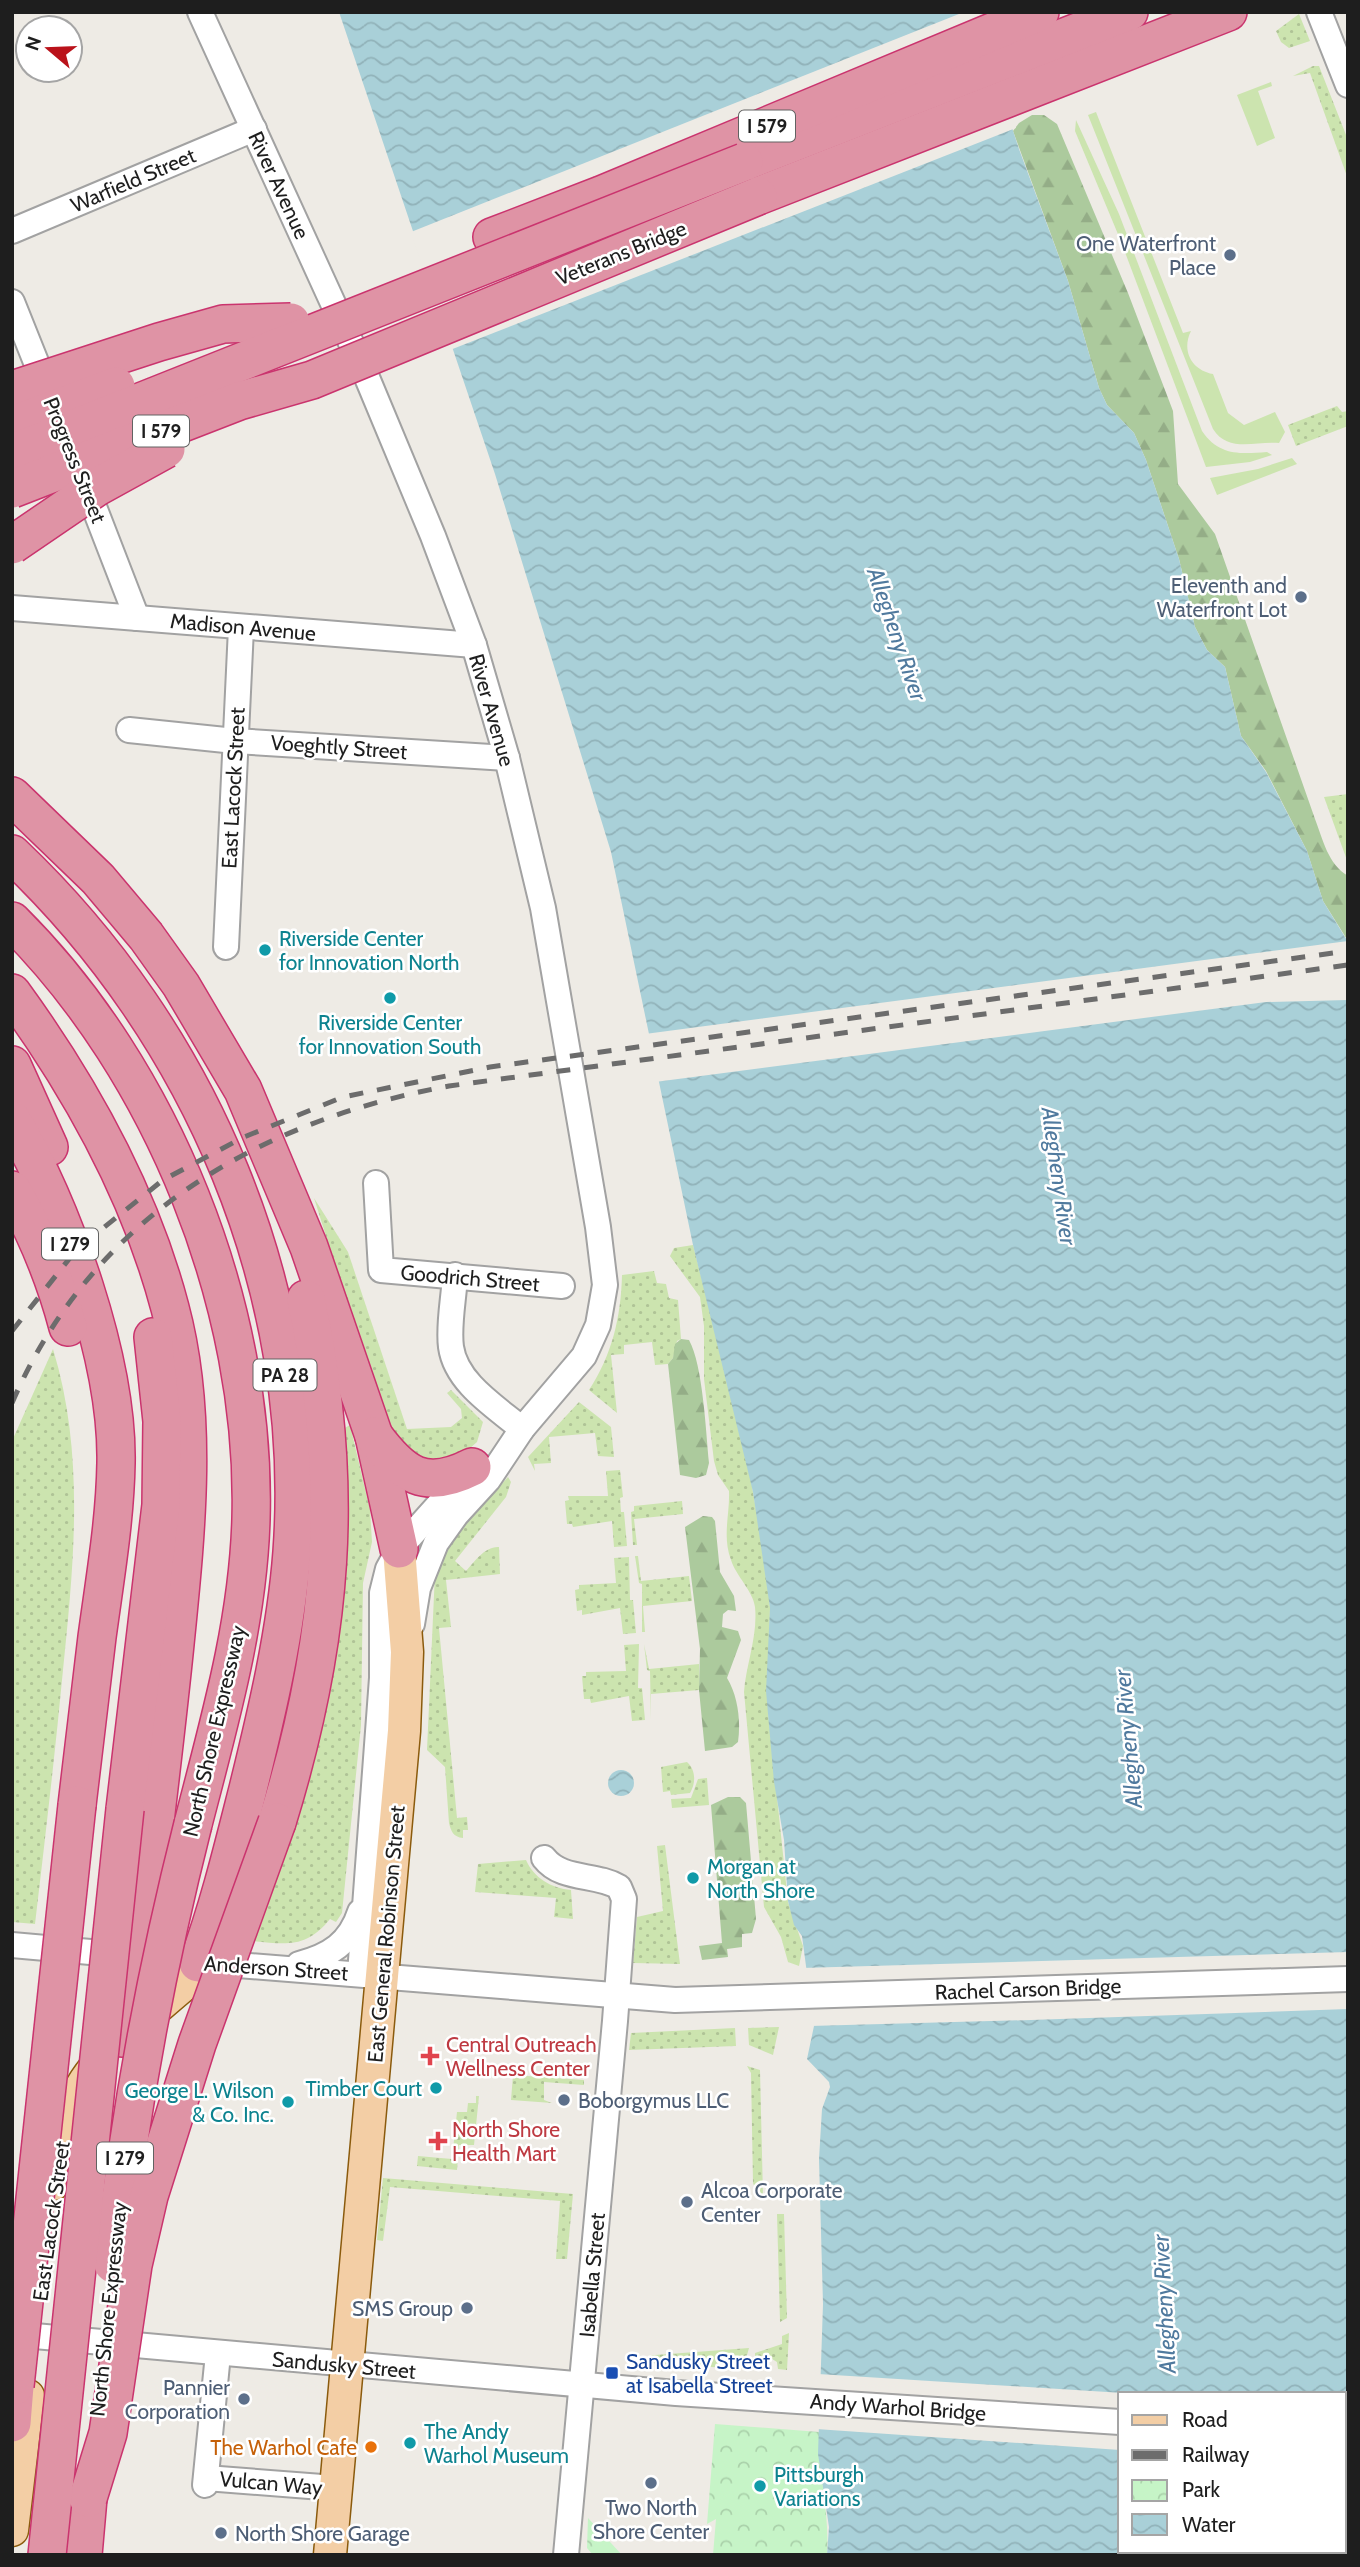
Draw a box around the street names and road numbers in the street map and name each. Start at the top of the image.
road number: I 579 [739,110,795,142]
street label: River Avenue [243,127,315,243]
street label: Warfield Street [67,142,199,218]
street label: Veterans Bridge [552,215,690,290]
street label: Progress Street [38,393,112,527]
road number: I 579 [133,416,189,446]
street label: Madison Avenue [169,608,317,646]
street label: River Avenue [464,651,520,769]
street label: East Lacock Street [216,707,250,869]
street label: Voeghtly Street [270,730,408,764]
road number: I 279 [42,1228,98,1260]
street label: Goodrich Street [399,1259,541,1297]
road number: PA 28 [254,1359,316,1390]
street label: North Shore Expressway [178,1623,251,1839]
street label: East General Robinson Street [362,1804,410,2064]
street label: Anderson Street [203,1950,349,1986]
street label: Rachel Carson Bridge [934,1973,1122,2005]
street label: East Lacock Street [27,2139,75,2303]
road number: I 279 [97,2142,153,2174]
street label: North Shore Expressway [84,2200,132,2418]
street label: Isabella Street [574,2212,610,2338]
street label: Sandusky Street [271,2346,417,2384]
street label: Andy Warhol Bridge [809,2388,987,2426]
street label: Vulcan Way [218,2466,324,2500]

